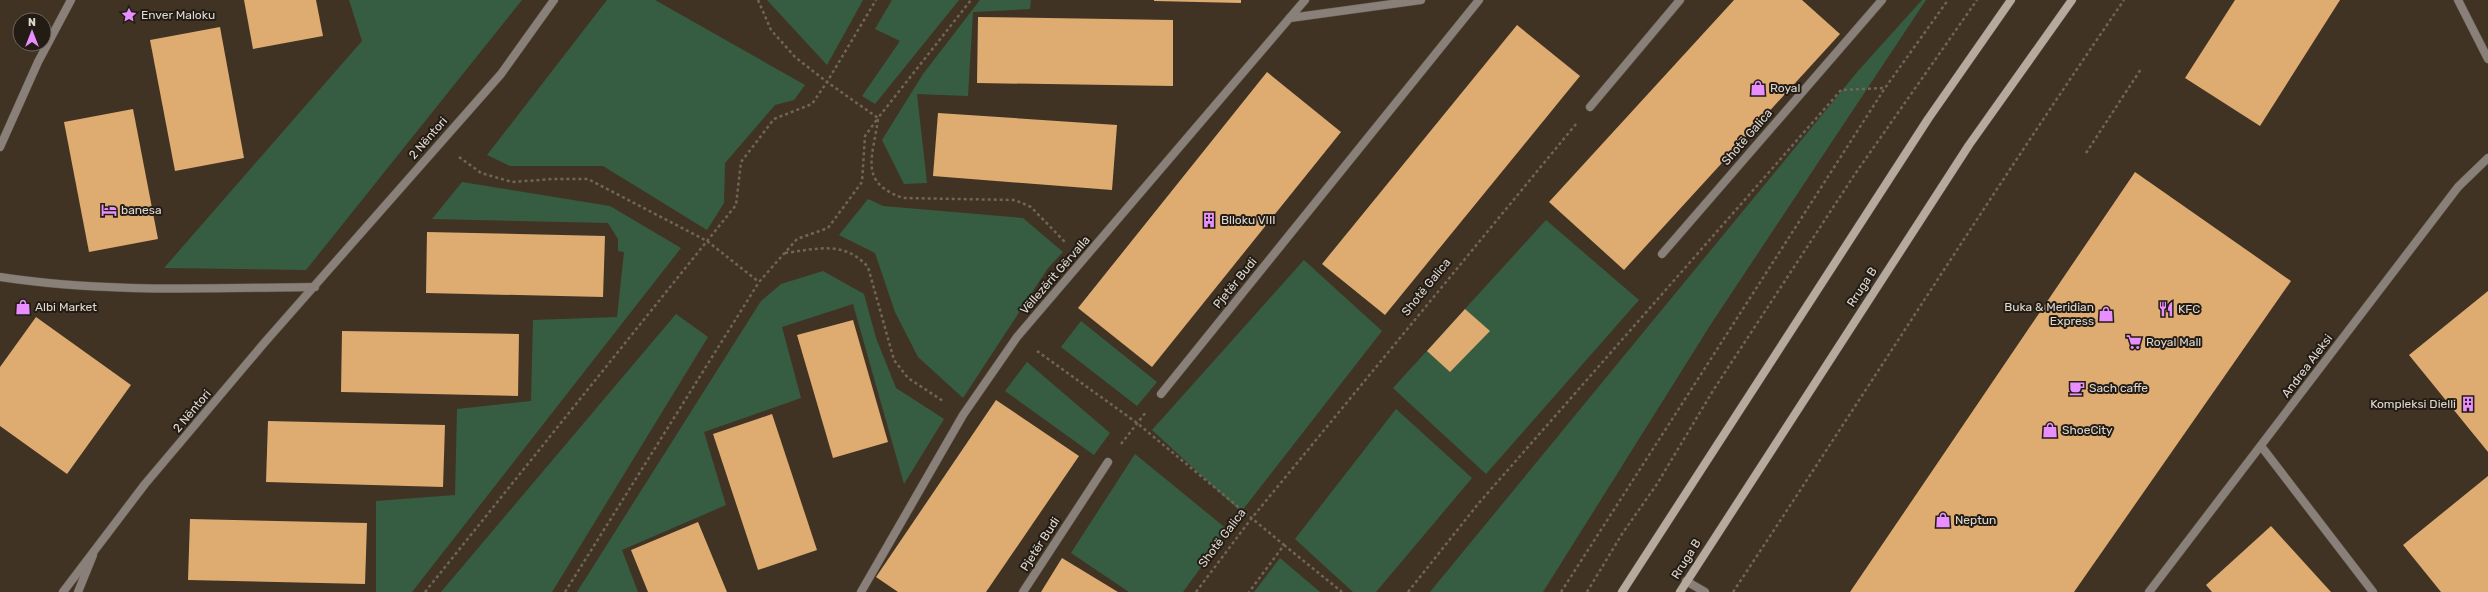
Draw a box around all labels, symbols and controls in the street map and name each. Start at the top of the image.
place icon: Enver Maloku [120,6,138,24]
place label: Enver Maloku [141,8,215,22]
north arrow [12,12,52,52]
text: N [28,16,36,29]
shop icon: Royal [1749,79,1767,97]
place label: Royal [1770,81,1800,95]
street label: Shotë Galica [1719,106,1775,168]
street label: 2 Nëntori [406,114,450,162]
hotel icon: banesa [100,201,118,219]
place label: banesa [121,203,162,217]
building icon: Blloku VIII [1200,211,1218,229]
place label: Blloku VIII [1221,213,1275,227]
street label: Vëllezërit Gërvalla [1017,233,1093,317]
street label: Pjetër Budi [1210,255,1260,311]
street label: Shotë Galica [1399,255,1453,319]
street label: Rruga B [1844,265,1880,309]
shop icon: Albi Market [14,298,32,316]
place label: Albi Market [35,300,97,314]
place label: Buka & Meridian Express [2004,300,2094,328]
restaurant icon: KFC [2157,300,2175,318]
place label: KFC [2178,302,2200,316]
shop icon: Buka & Meridian Express [2097,305,2115,323]
street label: Andrea Aleksi [2279,332,2335,400]
supermarket icon: Royal Mall [2125,333,2143,351]
place label: Royal Mall [2146,335,2201,349]
cafe icon: Sach caffe [2068,379,2086,397]
place label: Sach caffe [2089,381,2148,395]
street label: 2 Nëntori [170,387,214,435]
building icon: Kompleksi Dielli [2459,395,2477,413]
place label: Kompleksi Dielli [2370,397,2456,411]
shop icon: ShoeCity [2041,421,2059,439]
place label: ShoeCity [2062,423,2113,437]
street label: Shotë Galica [1195,506,1249,570]
shop icon: Neptun [1934,511,1952,529]
place label: Neptun [1955,513,1996,527]
street label: Pjetër Budi [1017,514,1063,574]
street label: Rruga B [1668,536,1704,582]

